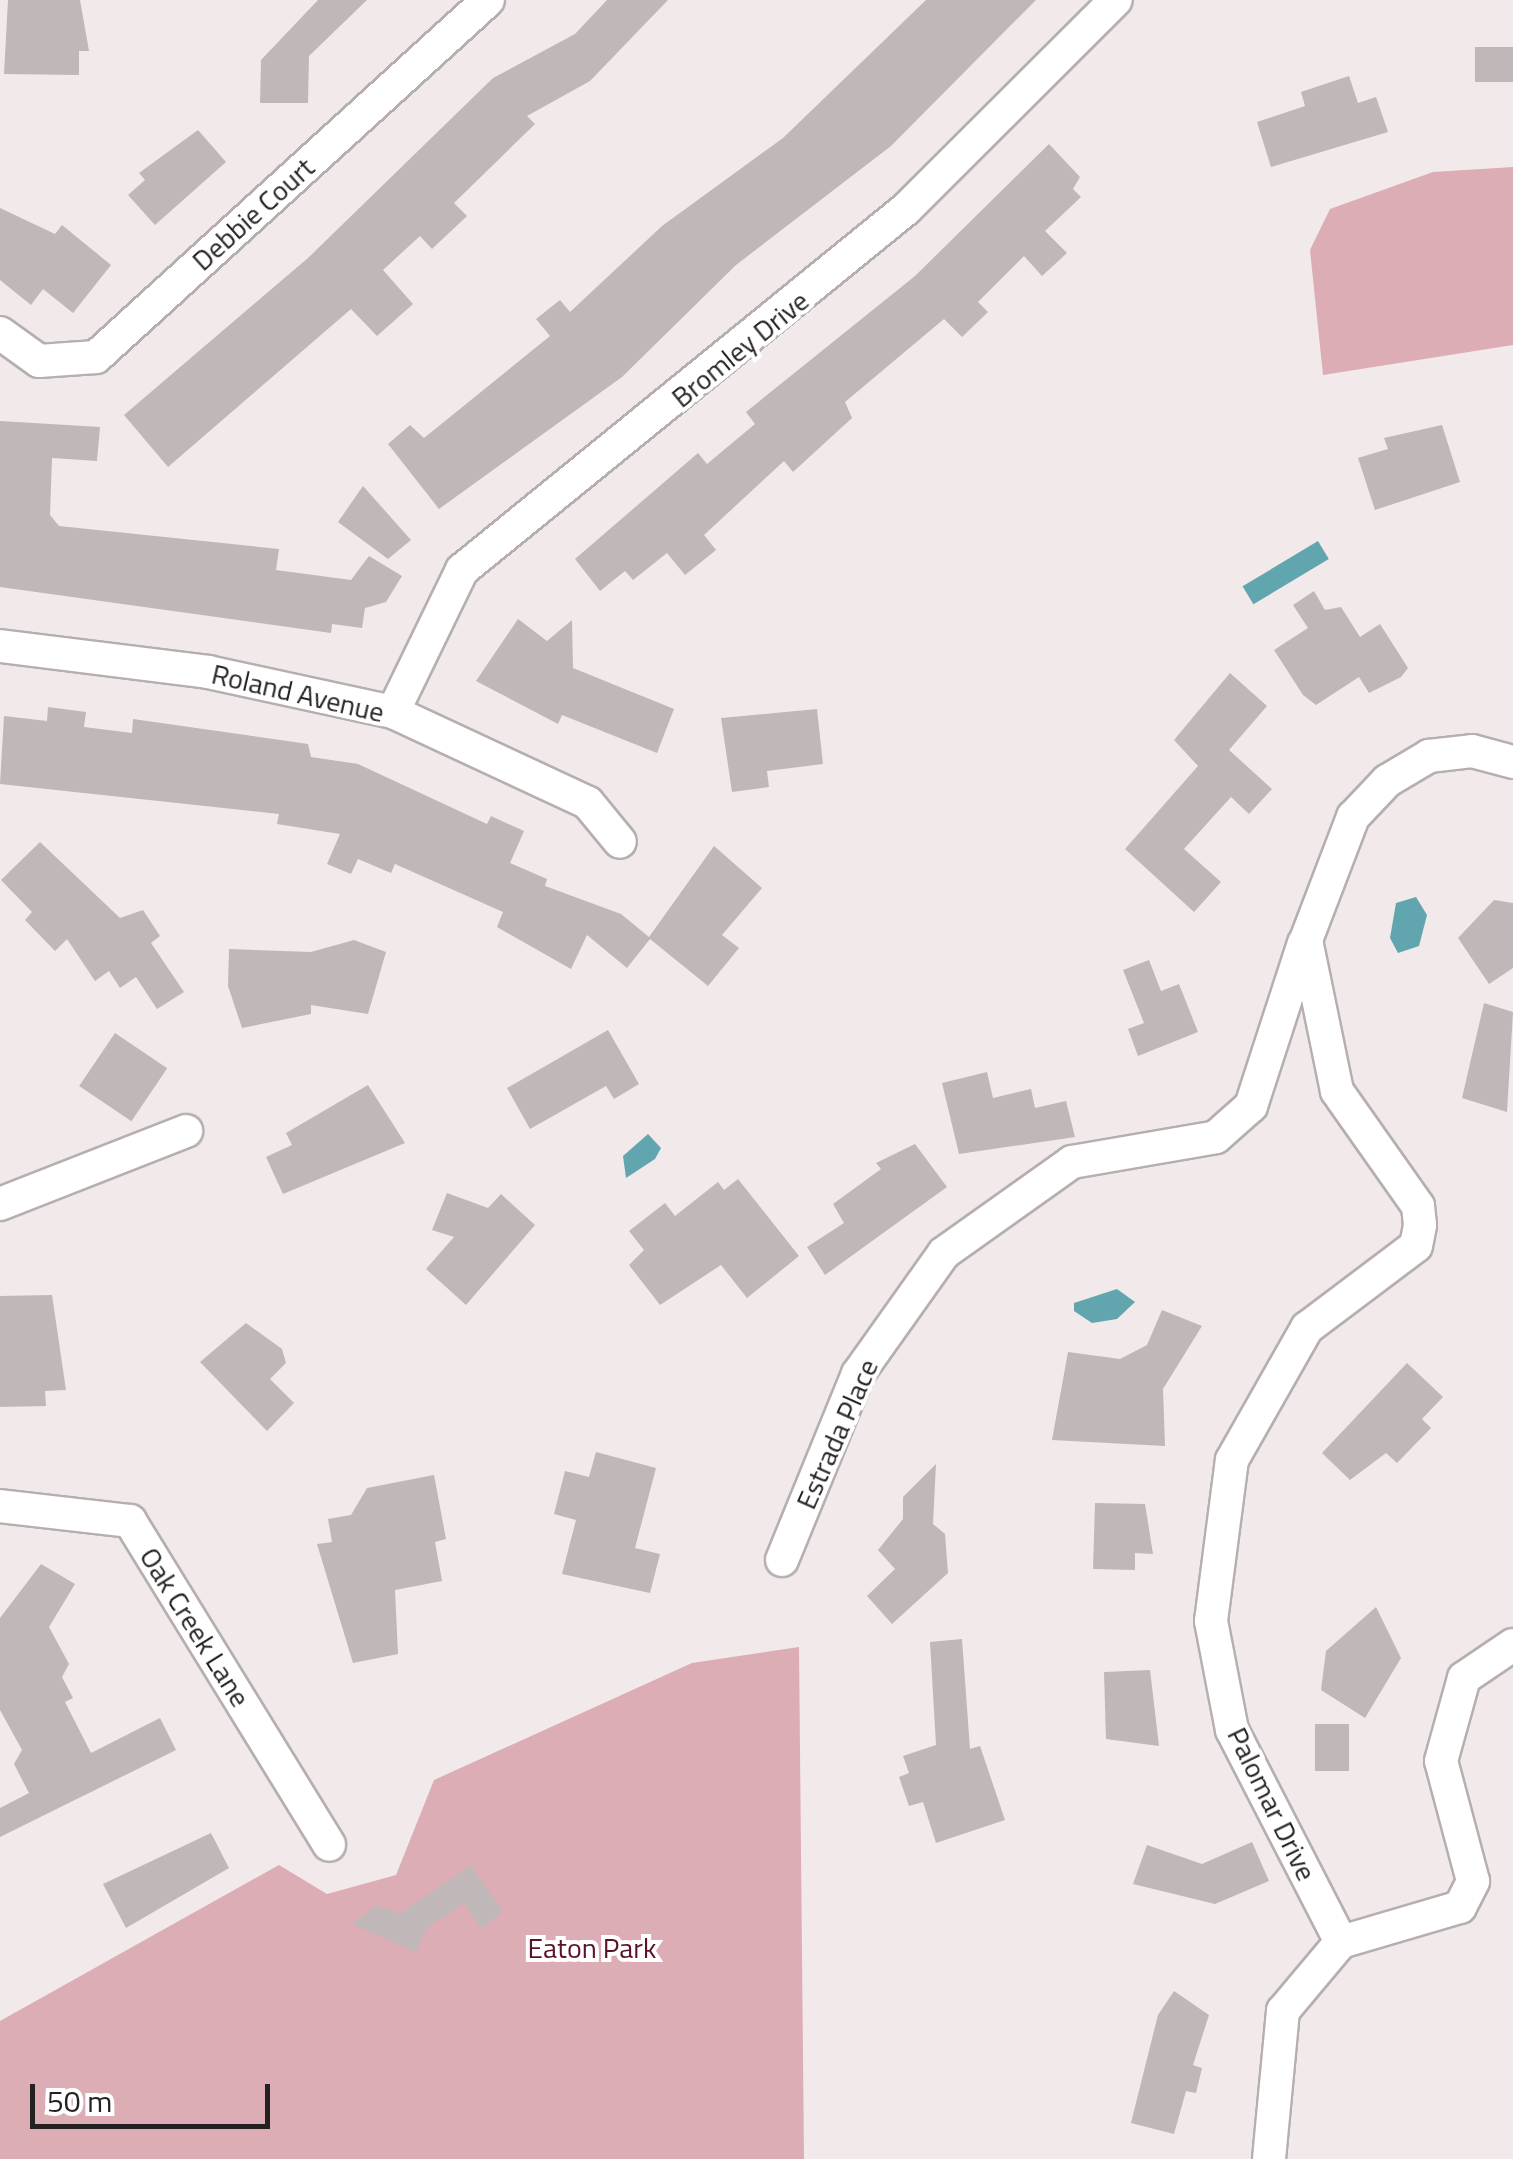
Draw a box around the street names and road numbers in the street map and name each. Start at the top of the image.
street label: Debbie Court [185,151,321,277]
street label: Bromley Drive [665,284,815,414]
street label: Roland Avenue [209,657,387,729]
street label: Estrada Place [789,1354,885,1514]
street label: Oak Creek Lane [133,1541,257,1713]
street label: Palomar Drive [1220,1722,1324,1886]

